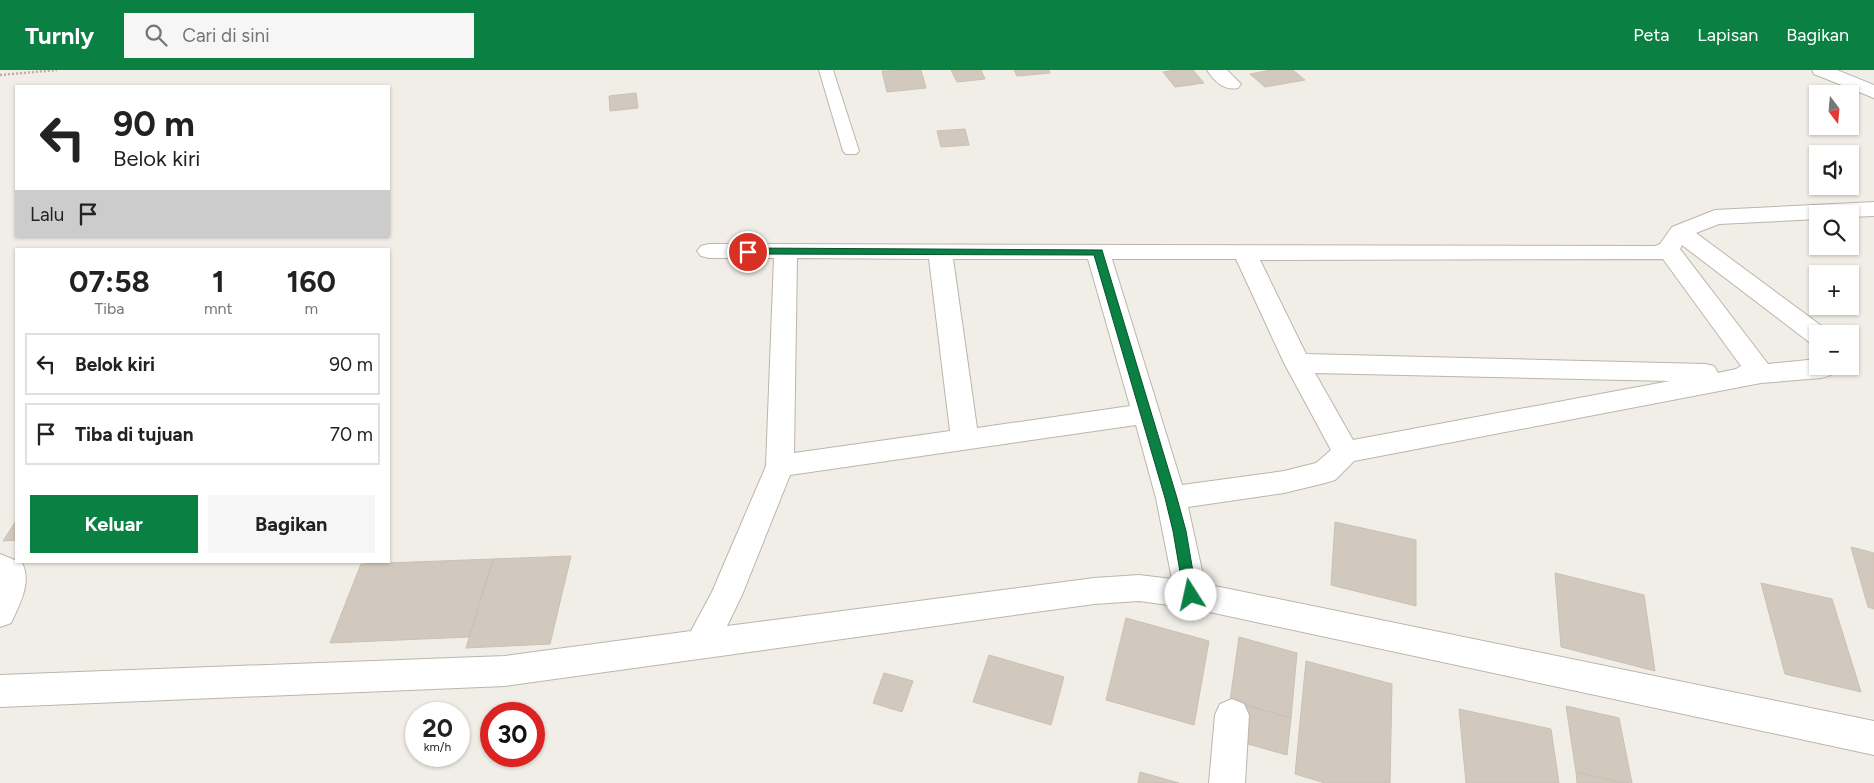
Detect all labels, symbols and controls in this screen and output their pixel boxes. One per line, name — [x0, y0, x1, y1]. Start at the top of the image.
search box — [124, 13, 474, 58]
text: Turnly — [25, 21, 94, 50]
icon: search — [142, 21, 170, 49]
text: Cari di sini — [182, 24, 270, 47]
text: Peta — [1633, 24, 1669, 46]
text: Lapisan — [1697, 24, 1758, 46]
text: Bagikan — [1786, 24, 1849, 46]
north arrow — [1809, 85, 1859, 135]
map controls — [1809, 85, 1859, 375]
text: 90 m — [113, 103, 195, 145]
icon: left — [30, 105, 95, 170]
text: Belok kiri — [113, 145, 200, 172]
button: sound — [1809, 145, 1859, 195]
icon: arrive — [74, 200, 102, 228]
text: Lalu — [30, 203, 64, 226]
button: search — [1809, 205, 1859, 255]
pin — [727, 231, 769, 273]
icon: arrive — [734, 238, 762, 266]
text: 07:58 — [69, 263, 150, 300]
text: 1 — [212, 263, 225, 300]
text: 160 — [287, 263, 336, 300]
button: + — [1809, 265, 1859, 315]
text: Tiba — [94, 299, 125, 318]
text: mnt — [204, 299, 233, 318]
text: m — [304, 299, 318, 318]
button: − — [1809, 325, 1859, 375]
icon: left — [32, 350, 60, 378]
text: Belok kiri — [75, 353, 155, 376]
text: 90 m — [329, 353, 373, 376]
icon: arrive — [32, 420, 60, 448]
text: Tiba di tujuan — [75, 423, 194, 446]
text: 70 m — [330, 423, 373, 446]
button: Keluar — [30, 495, 198, 553]
button: Bagikan — [208, 495, 375, 553]
position arrow — [1164, 568, 1216, 620]
speed limit sign: 30 — [480, 702, 545, 767]
text: 20 — [422, 713, 453, 743]
text: km/h — [424, 740, 451, 754]

